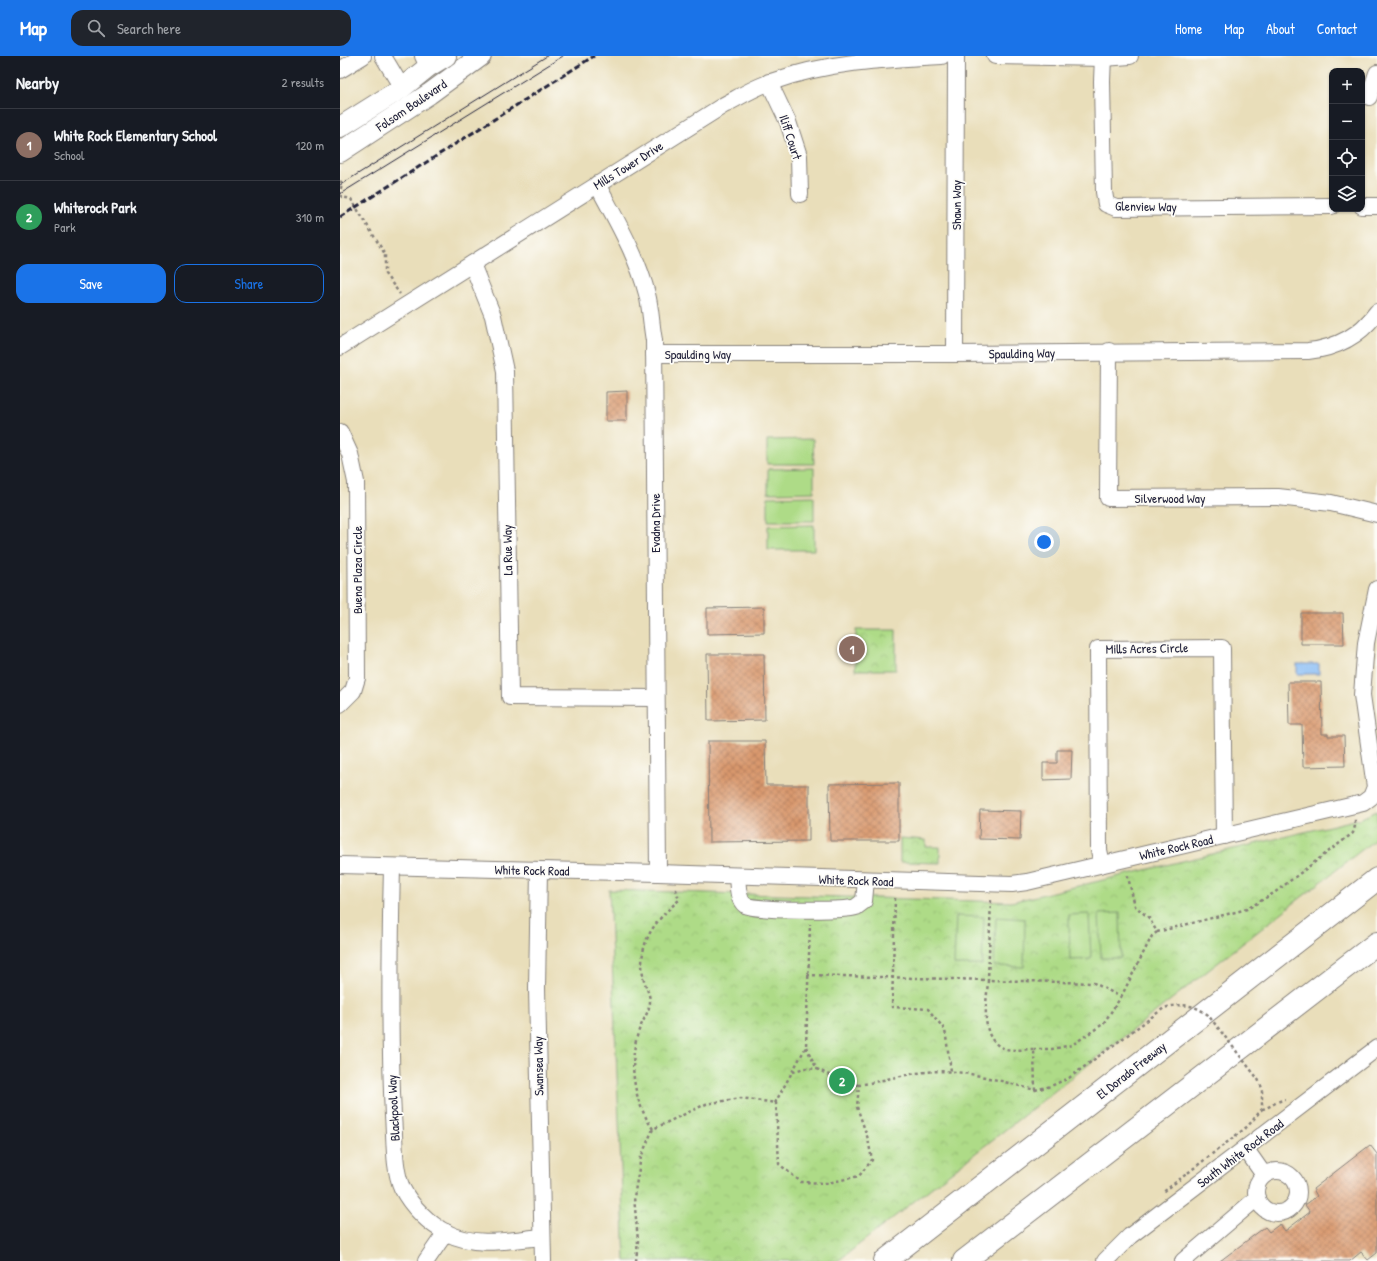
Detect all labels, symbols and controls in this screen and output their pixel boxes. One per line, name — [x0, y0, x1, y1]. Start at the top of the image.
search box — [71, 10, 351, 46]
text: Map — [20, 15, 47, 41]
icon: search — [85, 17, 107, 39]
text: Search here — [117, 18, 181, 39]
text: Home — [1175, 19, 1202, 38]
text: Map — [1224, 19, 1244, 38]
text: About — [1266, 19, 1295, 38]
text: Contact — [1317, 19, 1357, 38]
map controls — [1329, 68, 1365, 212]
button: + — [1329, 68, 1365, 104]
text: Nearby — [16, 71, 59, 94]
text: 2 results — [282, 73, 324, 91]
street label: Folsom Boulevard — [371, 75, 450, 136]
button: − — [1329, 104, 1365, 140]
street label: Iliff Court — [775, 112, 807, 162]
text: White Rock Elementary School — [54, 125, 217, 146]
text: 1 — [27, 136, 31, 154]
text: 120 m — [296, 136, 324, 154]
street label: Mills Tower Drive — [590, 136, 666, 194]
button: locate — [1329, 140, 1365, 176]
text: School — [54, 146, 84, 164]
button: layers — [1329, 176, 1365, 212]
street label: Shawn Way — [947, 179, 965, 230]
street label: Glenview Way — [1115, 196, 1177, 216]
text: Whiterock Park — [54, 197, 136, 218]
text: 2 — [26, 208, 32, 226]
text: 310 m — [296, 208, 324, 226]
text: Park — [54, 218, 76, 236]
button: Save — [16, 264, 166, 303]
button: Share — [174, 264, 324, 303]
street label: Spaulding Way — [989, 343, 1056, 363]
street label: Spaulding Way — [665, 345, 732, 363]
street label: Silverwood Way — [1135, 489, 1206, 507]
street label: Evadna Drive — [646, 493, 664, 553]
street label: La Rue Way — [498, 524, 516, 576]
street label: Buena Plaza Circle — [348, 526, 366, 614]
your location — [1034, 532, 1054, 552]
pin: 1 — [839, 634, 865, 664]
street label: Mills Acres Circle — [1106, 638, 1188, 658]
street label: White Rock Road — [1137, 830, 1215, 864]
street label: White Rock Road — [494, 860, 570, 880]
street label: White Rock Road — [818, 870, 894, 890]
street label: Swansea Way — [528, 1035, 548, 1096]
street label: El Dorado Freeway — [1092, 1037, 1170, 1103]
pin: 2 — [829, 1066, 855, 1096]
street label: Blackpool Way — [382, 1074, 404, 1142]
street label: South White Rock Road — [1193, 1114, 1287, 1192]

